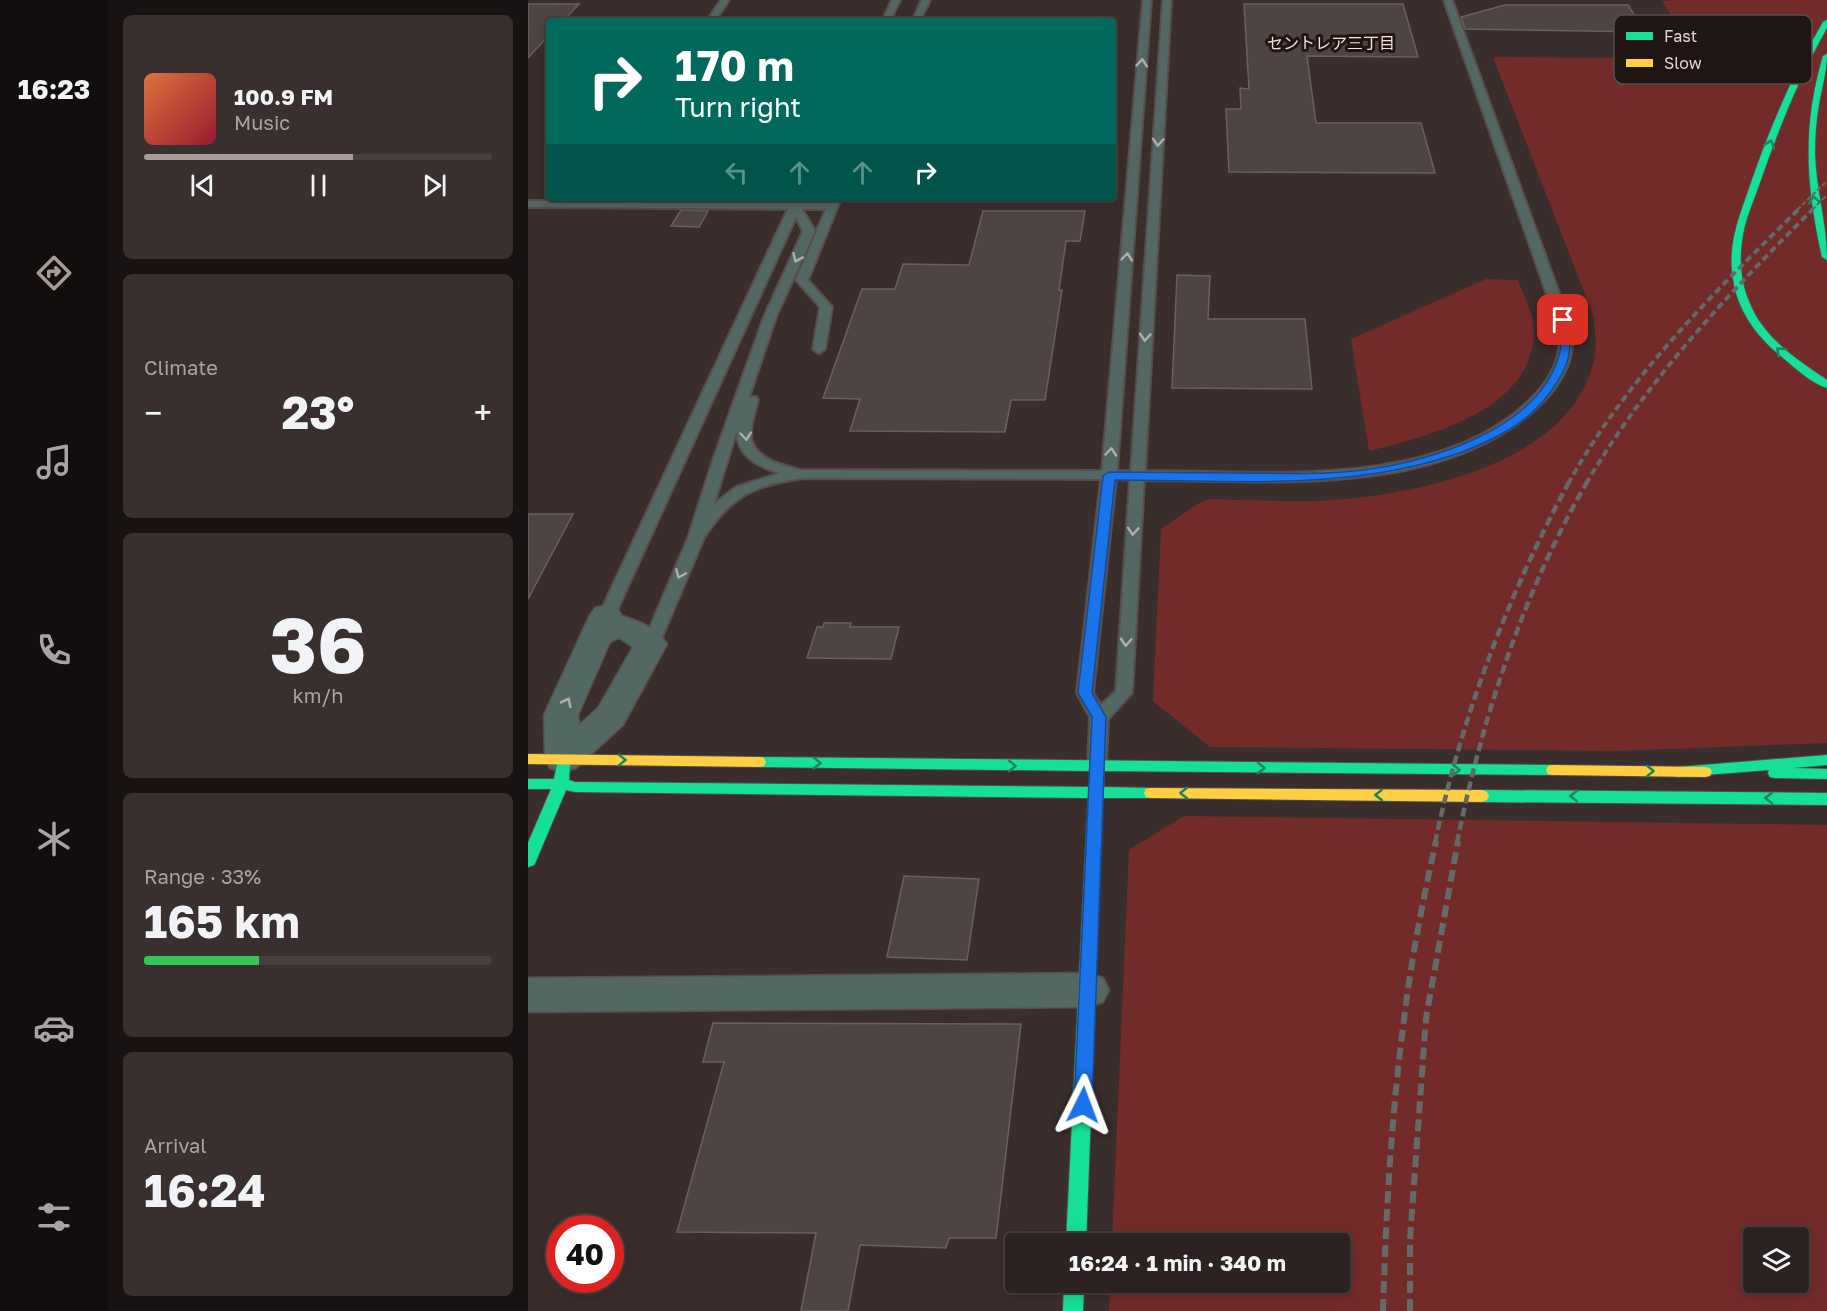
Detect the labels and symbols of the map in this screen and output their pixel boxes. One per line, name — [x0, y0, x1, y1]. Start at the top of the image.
legend — [1614, 15, 1812, 84]
text: Fast — [1664, 26, 1697, 46]
district label: セントレア三丁目 — [1267, 33, 1395, 53]
text: Slow — [1664, 53, 1702, 73]
one-way arrow — [1135, 58, 1148, 67]
one-way arrow — [1152, 138, 1165, 147]
one-way arrow — [1762, 139, 1775, 150]
one-way arrow — [1809, 195, 1821, 204]
one-way arrow — [792, 251, 804, 262]
one-way arrow — [1120, 253, 1133, 262]
pin — [1537, 294, 1588, 345]
one-way arrow — [1139, 332, 1152, 341]
one-way arrow — [1776, 347, 1787, 358]
one-way arrow — [739, 431, 752, 441]
one-way arrow — [1104, 447, 1117, 456]
one-way arrow — [1127, 527, 1140, 536]
one-way arrow — [675, 568, 687, 579]
one-way arrow — [1120, 638, 1133, 647]
one-way arrow — [559, 698, 571, 709]
one-way arrow — [617, 754, 626, 766]
one-way arrow — [812, 757, 821, 769]
one-way arrow — [1007, 760, 1016, 772]
one-way arrow — [1256, 762, 1265, 774]
one-way arrow — [1451, 764, 1460, 776]
one-way arrow — [1646, 765, 1655, 777]
one-way arrow — [1179, 787, 1188, 799]
one-way arrow — [1374, 789, 1383, 801]
one-way arrow — [1569, 790, 1578, 803]
one-way arrow — [1764, 792, 1773, 804]
position arrow — [1051, 1073, 1115, 1137]
speed limit sign: 40 — [546, 1215, 624, 1293]

